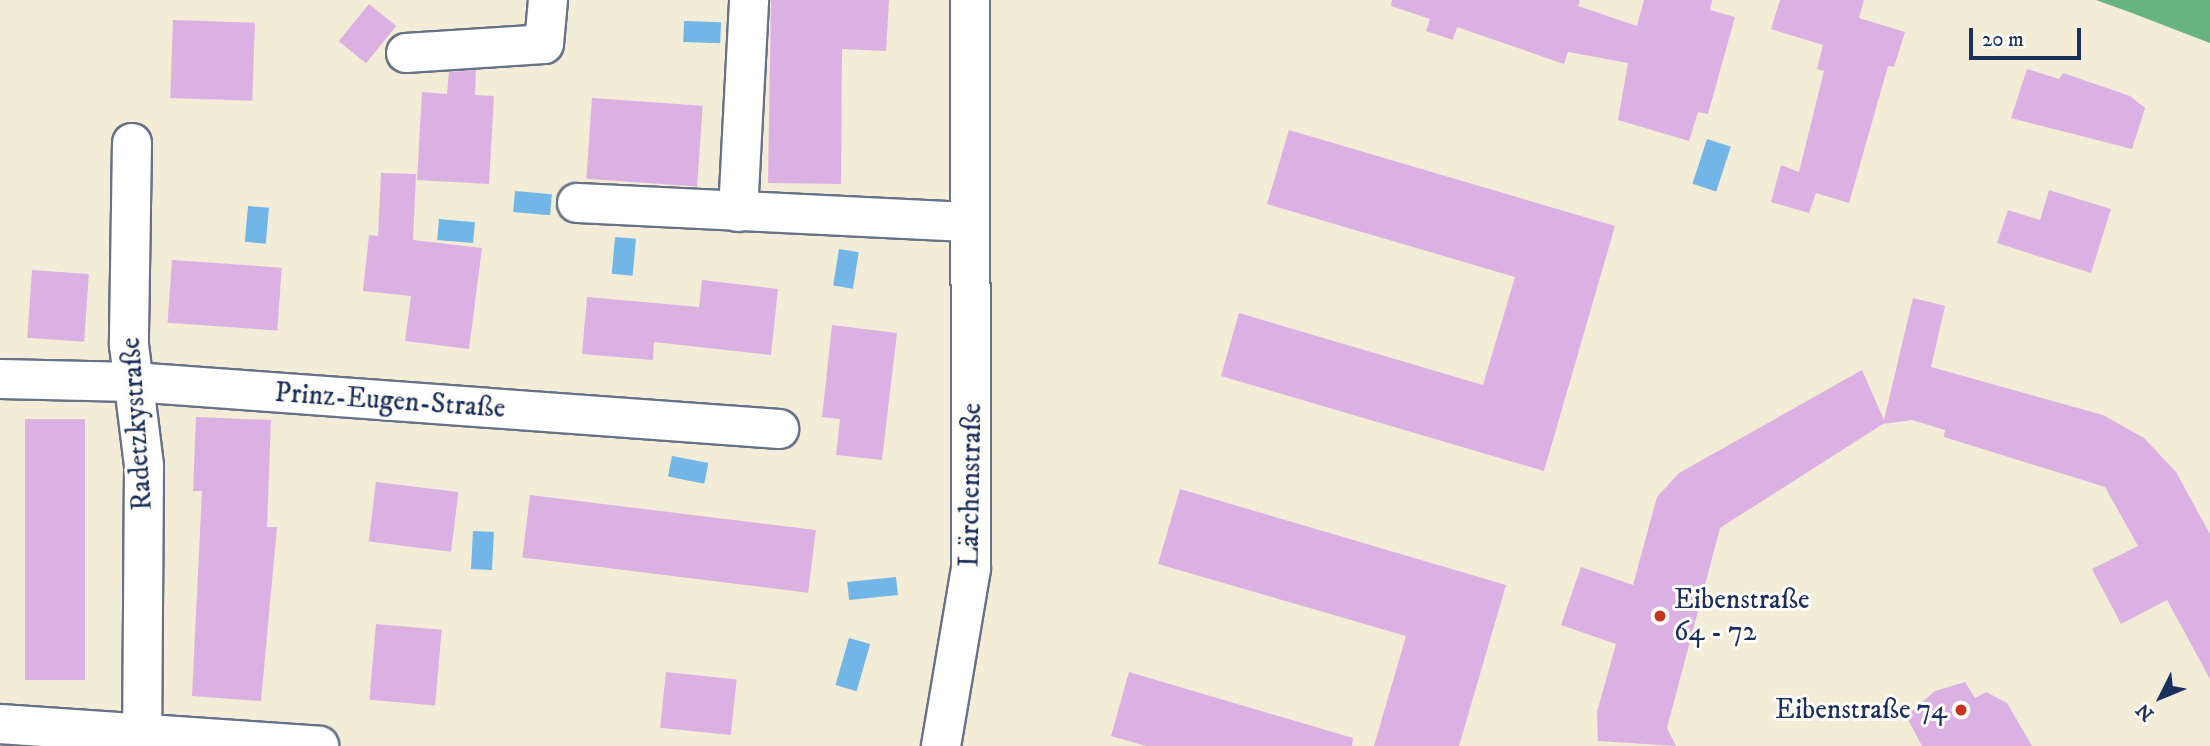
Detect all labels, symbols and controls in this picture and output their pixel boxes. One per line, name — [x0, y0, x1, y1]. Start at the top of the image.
scale bar — [1972, 14, 2084, 58]
text: 20 m — [1982, 27, 2024, 53]
street label: Radetzkystraße — [114, 336, 160, 512]
street label: Prinz-Eugen-Straße — [274, 376, 506, 426]
street label: Lärchenstraße — [953, 403, 989, 567]
place label: Eibenstraße 64 - 72 — [1674, 583, 1810, 649]
marker: Eibenstraße 64 - 72 — [1652, 608, 1668, 624]
north arrow — [2126, 662, 2196, 732]
place label: Eibenstraße 74 — [1775, 693, 1947, 727]
text: N — [2132, 698, 2159, 725]
marker: Eibenstraße 74 — [1953, 702, 1969, 718]

